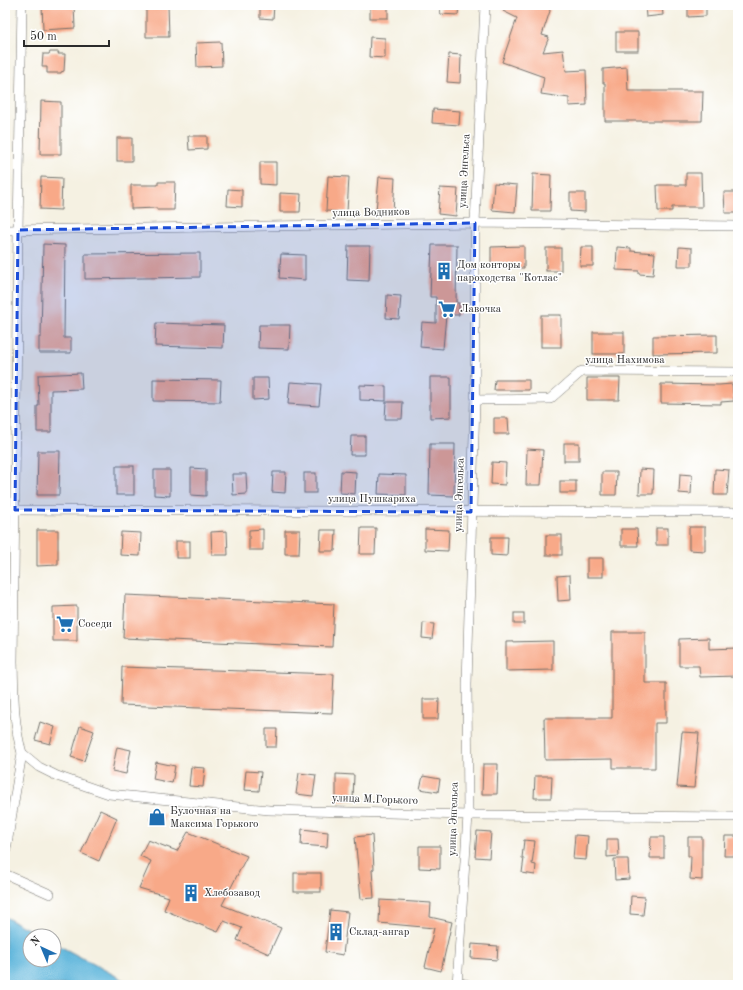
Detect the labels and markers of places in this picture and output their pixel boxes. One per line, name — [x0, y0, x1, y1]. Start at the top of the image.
place label: Дом конторы пароходства "Котлас" — [457, 260, 562, 284]
building icon: Дом конторы пароходства "Котлас" — [434, 261, 454, 281]
supermarket icon: Лавочка — [437, 299, 457, 319]
place label: Лавочка — [460, 304, 502, 315]
supermarket icon: Соседи — [55, 614, 75, 634]
place label: Соседи — [78, 619, 112, 630]
place label: Булочная на Максима Горького — [170, 806, 258, 830]
shop icon: Булочная на Максима Горького — [147, 807, 167, 827]
building icon: Хлебозавод — [181, 883, 201, 903]
place label: Хлебозавод — [204, 888, 260, 899]
building icon: Склад-ангар — [326, 922, 346, 942]
place label: Склад-ангар — [349, 927, 410, 938]

